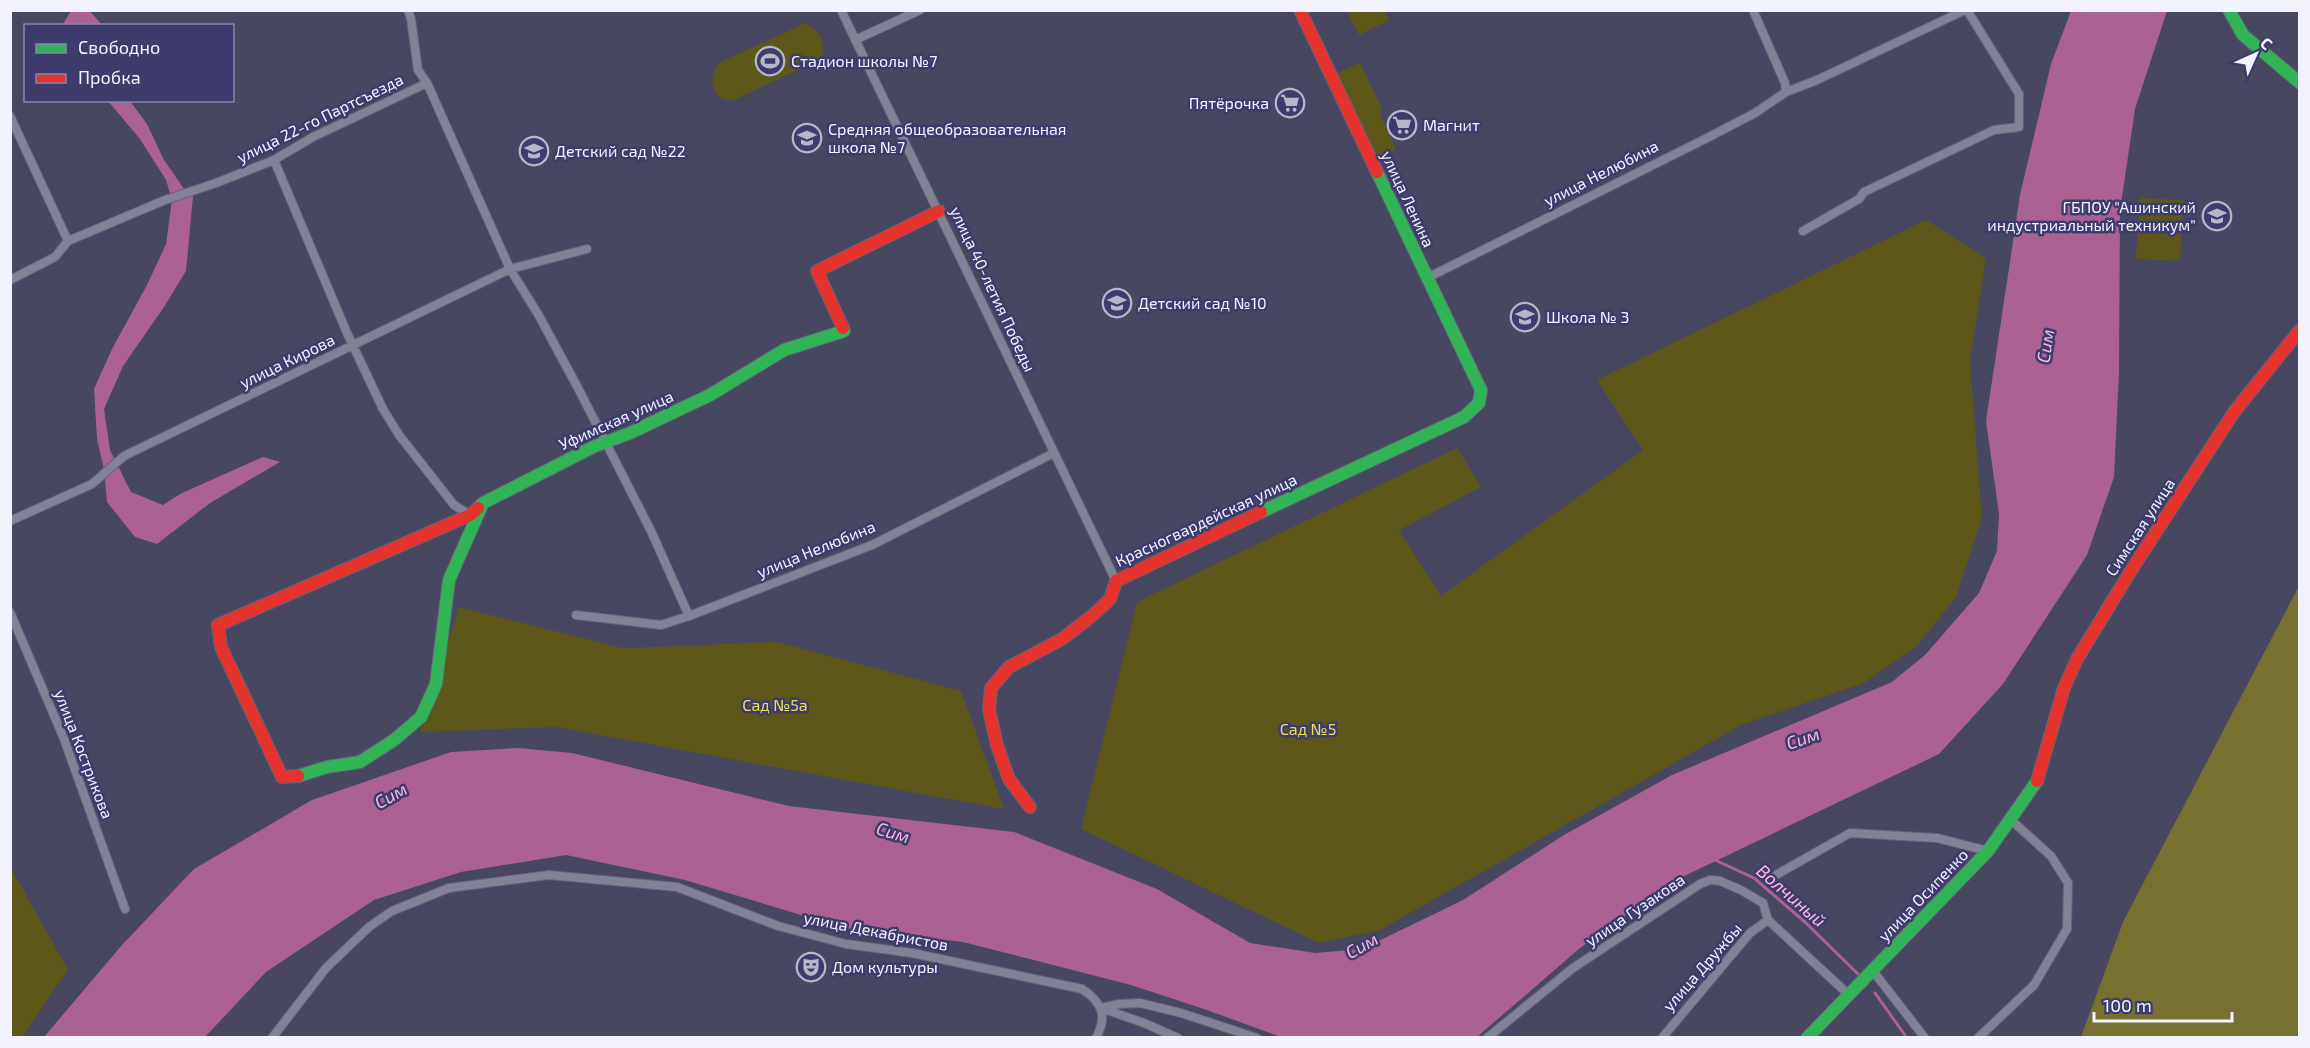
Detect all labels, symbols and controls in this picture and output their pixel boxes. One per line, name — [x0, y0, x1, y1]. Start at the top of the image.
legend — [24, 24, 234, 102]
north arrow — [2226, 24, 2286, 84]
text: С — [2257, 33, 2277, 53]
text: Свободно — [78, 36, 160, 58]
sports icon: Стадион школы №7 — [754, 45, 786, 77]
place label: Стадион школы №7 — [791, 51, 937, 70]
text: Пробка — [78, 66, 141, 88]
street label: улица 22-го Партсъезда — [234, 69, 406, 167]
supermarket icon: Пятёрочка — [1274, 87, 1306, 119]
place label: Пятёрочка — [1189, 93, 1269, 112]
supermarket icon: Магнит — [1386, 109, 1418, 141]
place label: Магнит — [1423, 115, 1480, 134]
place label: Средняя общеобразовательная школа №7 — [828, 119, 1066, 156]
school or university icon: Средняя общеобразовательная школа №7 — [791, 122, 823, 154]
school or university icon: Детский сад №22 — [518, 135, 550, 167]
street label: улица Нелюбина — [1540, 135, 1662, 211]
place label: Детский сад №22 — [555, 141, 686, 160]
street label: улица Ленина — [1377, 148, 1439, 250]
place label: ГБПОУ "Ашинский индустриальный техникум" — [1987, 197, 2196, 235]
school or university icon: ГБПОУ "Ашинский индустриальный техникум" — [2201, 200, 2233, 232]
street label: улица 40-летия Победы — [946, 203, 1040, 375]
school or university icon: Детский сад №10 — [1101, 287, 1133, 319]
place label: Детский сад №10 — [1138, 293, 1267, 312]
school or university icon: Школа № 3 — [1509, 301, 1541, 333]
place label: Школа № 3 — [1546, 307, 1629, 326]
water label: Сим — [2032, 327, 2059, 364]
street label: улица Кирова — [236, 329, 338, 393]
street label: Уфимская улица — [556, 386, 676, 454]
street label: Красногвардейская улица — [1112, 469, 1300, 571]
street label: Симская улица — [2101, 474, 2179, 580]
street label: улица Нелюбина — [754, 516, 878, 582]
street label: улица Кострикова — [50, 687, 118, 821]
park label: Сад №5а — [742, 695, 808, 714]
park label: Сад №5 — [1280, 719, 1336, 738]
water label: Сим — [1783, 722, 1822, 754]
water label: Сим — [370, 777, 411, 813]
water label: Сим — [874, 817, 913, 848]
street label: улица Осипенко — [1874, 845, 1972, 945]
water label: Волчиный — [1752, 859, 1831, 931]
street label: улица Гузакова — [1581, 869, 1689, 951]
street label: улица Декабристов — [802, 907, 950, 955]
street label: улица Дружбы — [1658, 919, 1746, 1015]
water label: Сим — [1341, 927, 1382, 963]
theatre icon: Дом культуры — [795, 951, 827, 983]
place label: Дом культуры — [832, 957, 938, 977]
scale bar — [2094, 985, 2232, 1023]
text: 100 m — [2103, 994, 2152, 1016]

